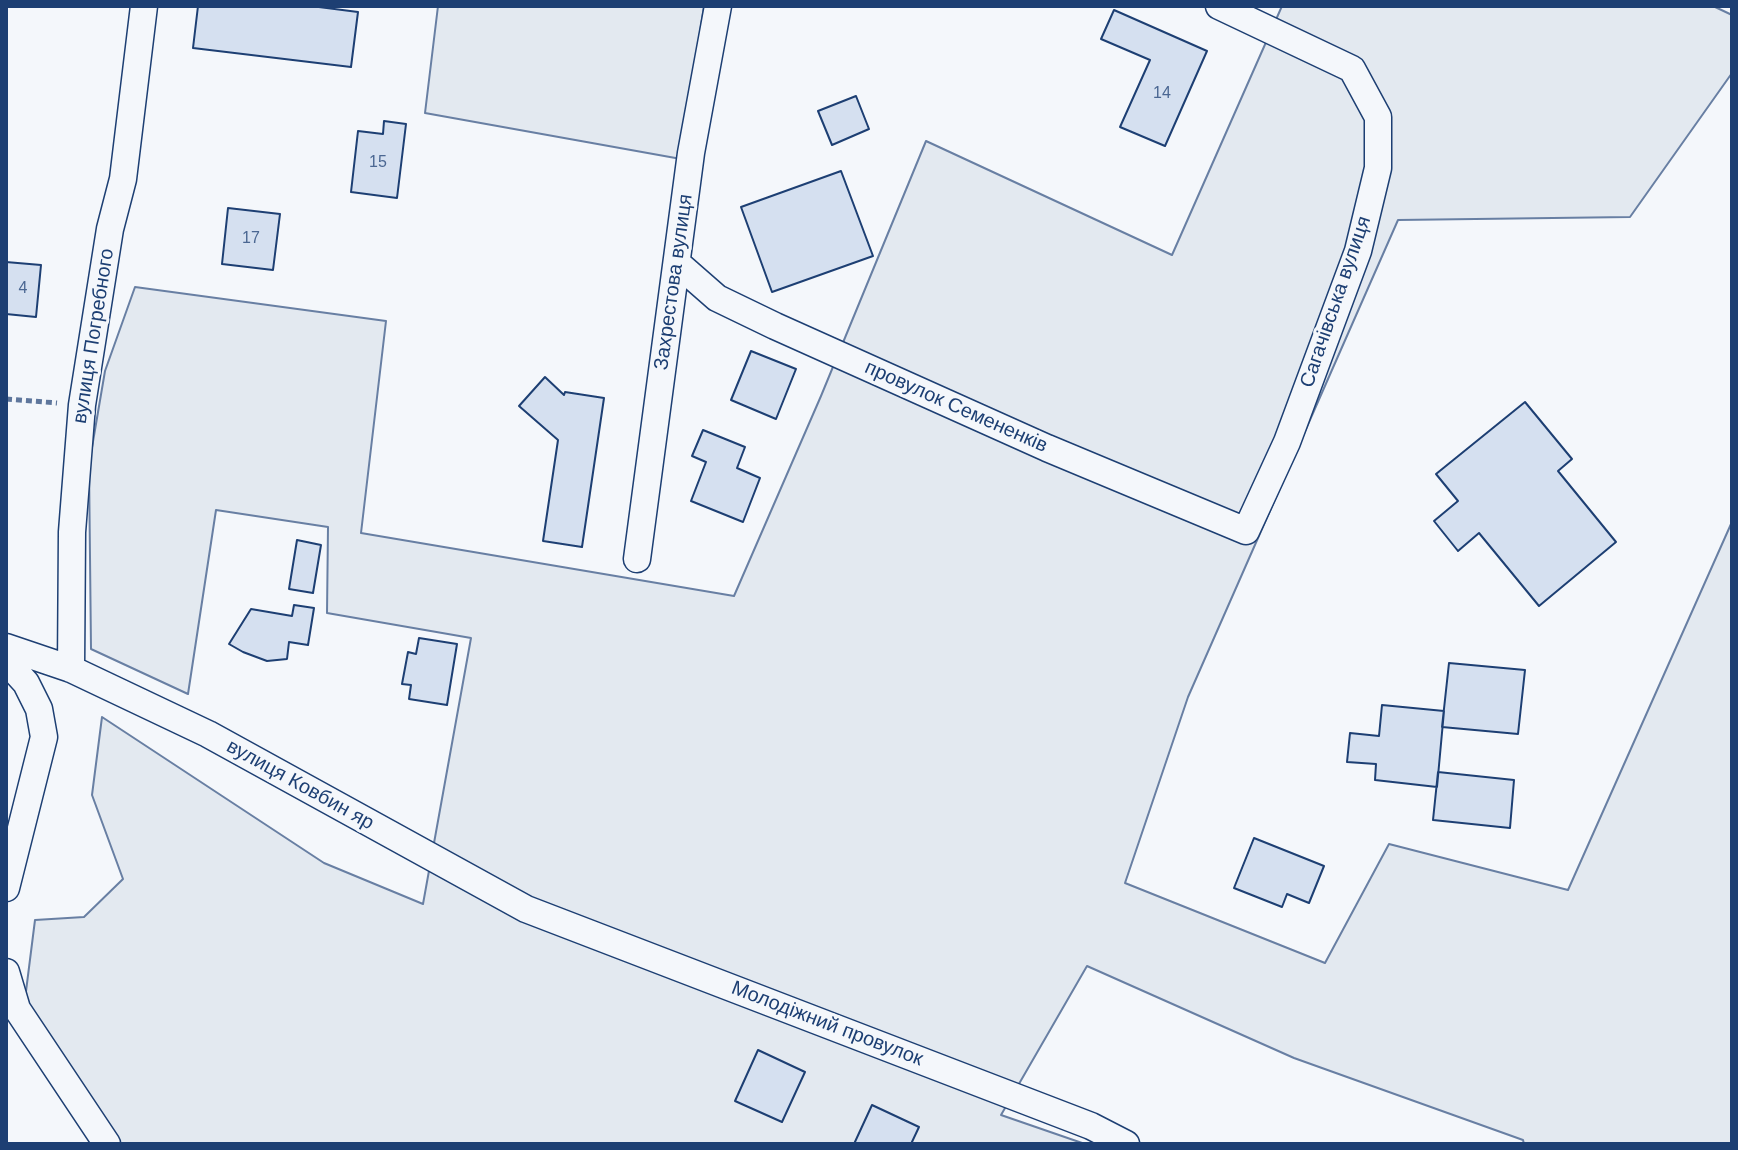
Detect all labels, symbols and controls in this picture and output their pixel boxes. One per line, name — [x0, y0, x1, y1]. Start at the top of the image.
house number: 14 — [1153, 84, 1171, 104]
house number: 15 — [369, 153, 387, 173]
street label: Захрестова вулиця — [650, 192, 698, 372]
street label: Сагачівська вулиця — [1295, 213, 1377, 391]
house number: 17 — [242, 229, 260, 249]
street label: вулиця Погребного — [68, 247, 120, 425]
house number: 4 — [19, 279, 27, 299]
street label: провулок Семененків — [861, 356, 1051, 458]
street label: вулиця Ковбин яр — [222, 735, 378, 835]
street label: Молодіжний провулок — [728, 976, 926, 1072]

